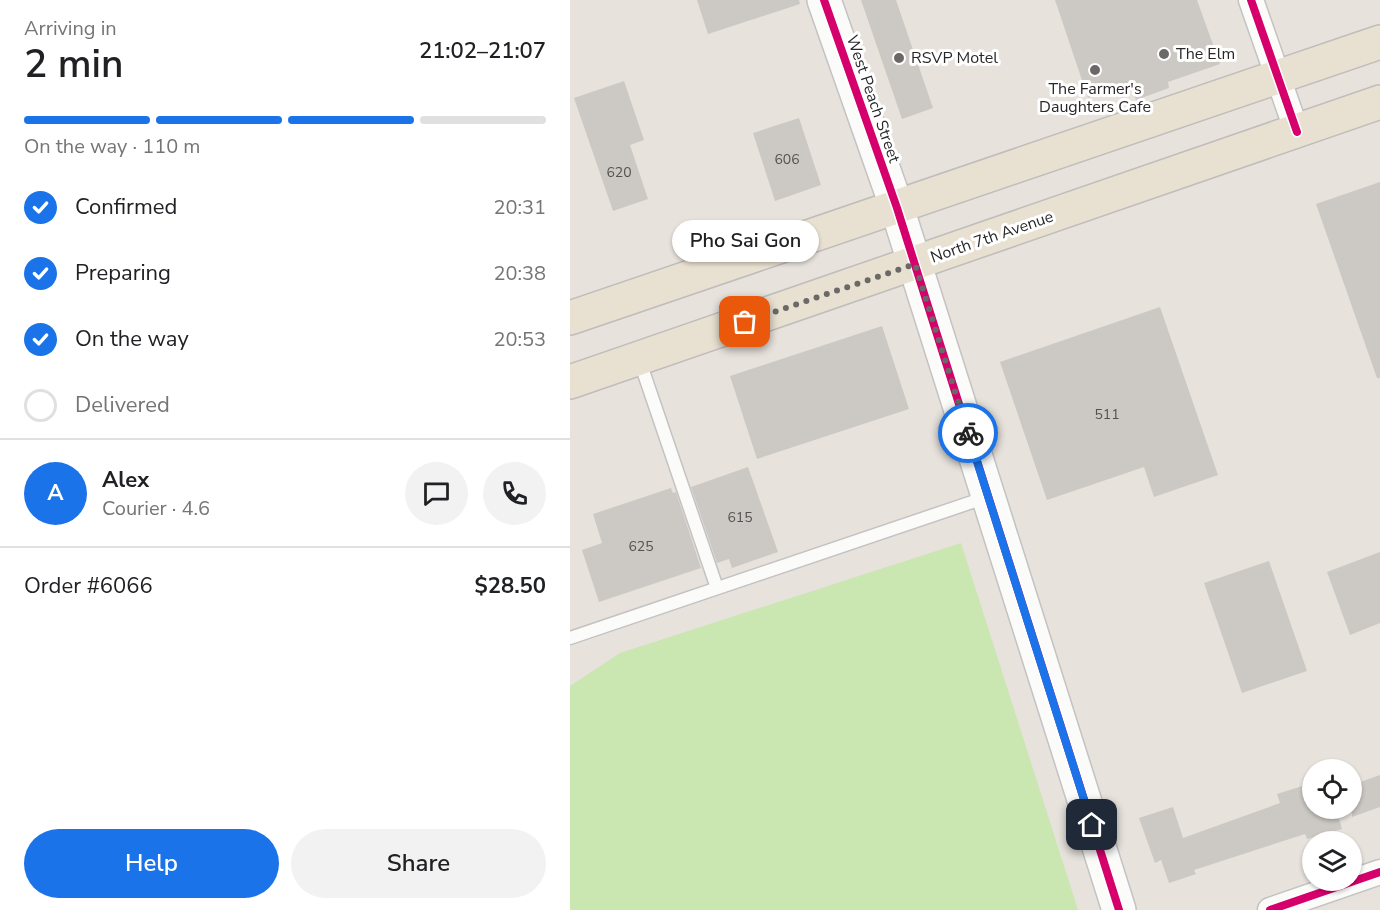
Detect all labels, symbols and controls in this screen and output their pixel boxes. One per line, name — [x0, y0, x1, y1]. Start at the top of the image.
text: Arriving in — [24, 15, 117, 42]
street label: West Peach Street — [841, 32, 905, 166]
text: 21:02–21:07 — [419, 36, 546, 66]
text: 2 min — [24, 38, 123, 91]
place label: The Elm — [1176, 43, 1235, 65]
place label: RSVP Motel — [911, 47, 998, 69]
marker: The Elm — [1157, 47, 1171, 61]
marker: RSVP Motel — [892, 51, 906, 65]
marker: The Farmer's Daughters Cafe — [1088, 63, 1102, 77]
place label: The Farmer's Daughters Cafe — [1039, 78, 1151, 118]
text: On the way · 110 m — [24, 133, 200, 160]
house number: 606 — [774, 150, 800, 169]
house number: 620 — [606, 163, 632, 182]
icon: check — [24, 191, 57, 224]
text: Confirmed — [75, 192, 177, 222]
text: 20:31 — [493, 194, 546, 221]
street label: North 7th Avenue — [928, 206, 1056, 268]
callout: Pho Sai Gon — [672, 220, 819, 262]
text: Pho Sai Gon — [690, 227, 801, 254]
icon: check — [24, 257, 57, 290]
text: Preparing — [75, 258, 171, 288]
text: 20:38 — [493, 260, 546, 287]
pin — [719, 296, 770, 347]
icon: bag — [728, 305, 761, 338]
icon: check — [24, 323, 57, 356]
text: On the way — [75, 324, 189, 354]
text: 20:53 — [493, 326, 546, 353]
text: Delivered — [75, 390, 170, 420]
courier — [938, 403, 998, 463]
house number: 511 — [1094, 405, 1120, 424]
icon: bike — [952, 417, 985, 450]
button: chat — [405, 462, 468, 525]
button: phone — [483, 462, 546, 525]
text: Alex — [102, 465, 149, 495]
text: A — [47, 478, 64, 508]
text: Courier · 4.6 — [102, 495, 210, 522]
house number: 615 — [727, 508, 753, 527]
house number: 625 — [628, 537, 654, 556]
text: Order #6066 — [24, 571, 153, 601]
text: $28.50 — [475, 571, 546, 601]
map controls — [1302, 759, 1362, 891]
button: locate — [1302, 759, 1362, 819]
pin — [1066, 799, 1117, 850]
icon: home — [1075, 808, 1108, 841]
button: Help — [24, 829, 279, 898]
button: Share — [291, 829, 546, 898]
button: layers — [1302, 831, 1362, 891]

